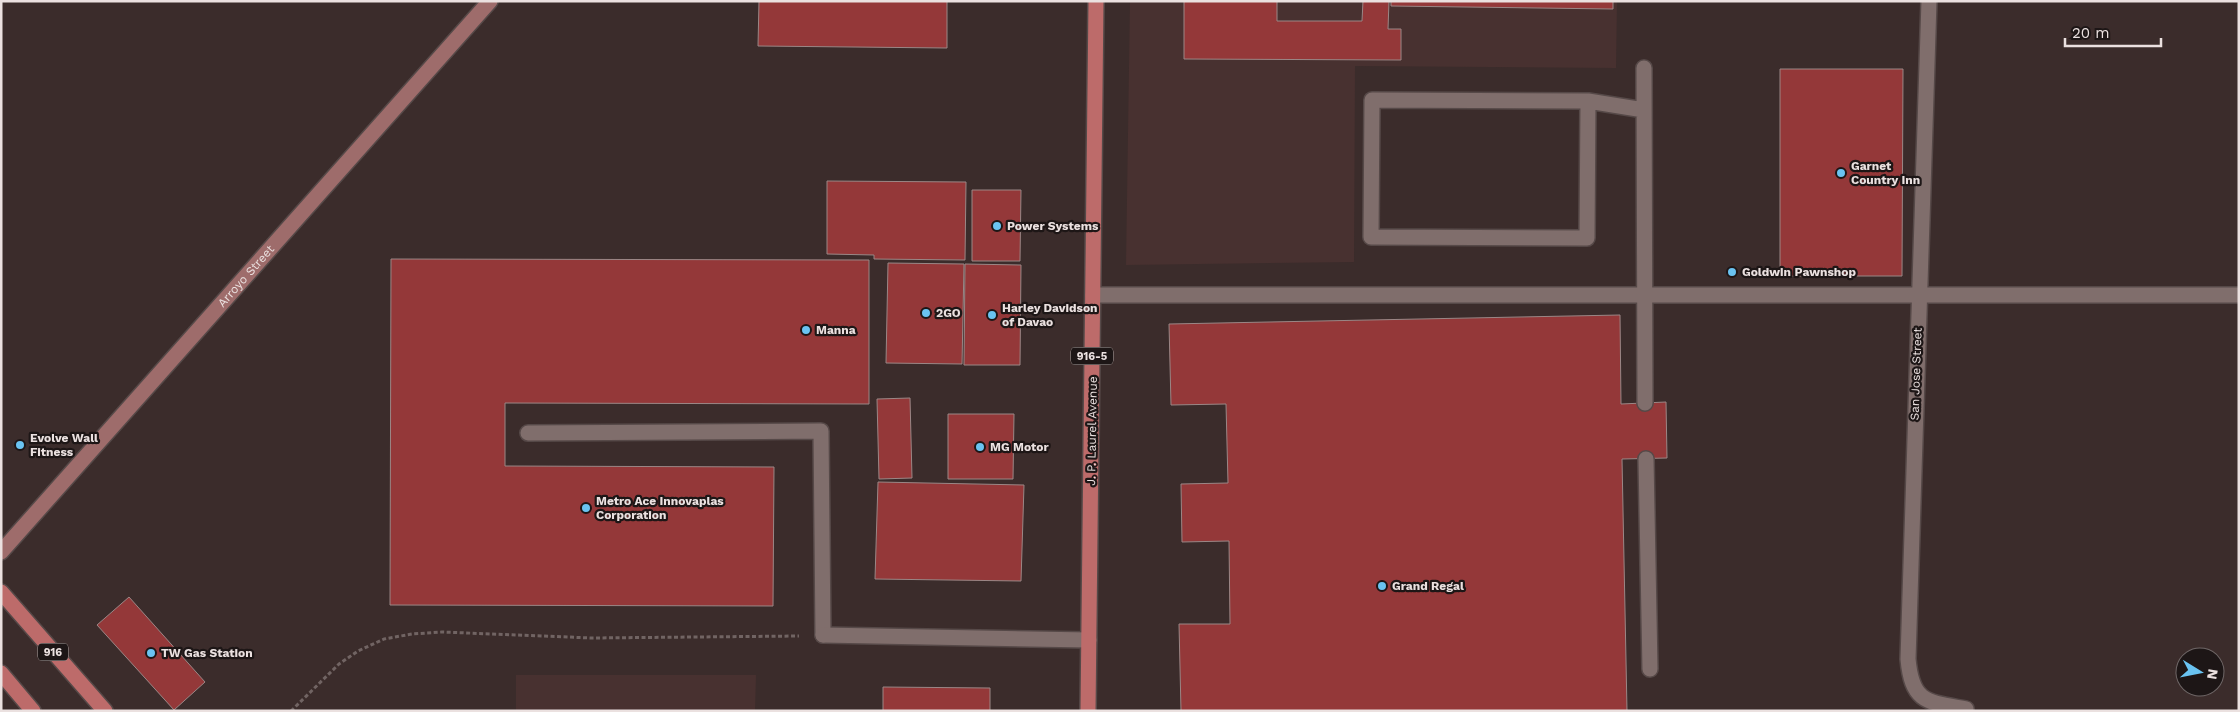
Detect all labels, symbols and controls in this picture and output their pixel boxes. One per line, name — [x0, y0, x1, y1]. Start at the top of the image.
scale bar — [2065, 15, 2161, 47]
text: 20 m — [2072, 24, 2110, 42]
place label: Garnet Country Inn — [1851, 159, 1920, 187]
marker: Garnet Country Inn — [1835, 167, 1847, 179]
place label: Power Systems — [1007, 219, 1099, 233]
marker: Power Systems — [991, 220, 1003, 232]
street label: Arroyo Street — [215, 242, 277, 310]
place label: Goldwin Pawnshop — [1742, 265, 1856, 279]
marker: Goldwin Pawnshop — [1726, 266, 1738, 278]
place label: Harley Davidson of Davao — [1002, 301, 1098, 329]
place label: 2GO — [936, 306, 961, 320]
marker: 2GO — [920, 307, 932, 319]
marker: Harley Davidson of Davao — [986, 309, 998, 321]
place label: Manna — [816, 323, 856, 337]
marker: Manna — [800, 324, 812, 336]
street label: San Jose Street — [1907, 327, 1925, 421]
road number: 916-5 — [1071, 348, 1113, 364]
street label: J. P. Laurel Avenue — [1084, 376, 1100, 486]
place label: Evolve Wall Fitness — [30, 431, 98, 459]
marker: Evolve Wall Fitness — [14, 439, 26, 451]
place label: MG Motor — [990, 440, 1049, 454]
marker: MG Motor — [974, 441, 986, 453]
place label: Metro Ace Innovaplas Corporation — [596, 494, 724, 522]
marker: Metro Ace Innovaplas Corporation — [580, 502, 592, 514]
place label: Grand Regal — [1392, 579, 1464, 593]
marker: Grand Regal — [1376, 580, 1388, 592]
road number: 916 — [38, 644, 68, 660]
place label: TW Gas Station — [161, 646, 253, 660]
marker: TW Gas Station — [145, 647, 157, 659]
north arrow — [2175, 647, 2225, 697]
text: N — [2204, 668, 2222, 681]

